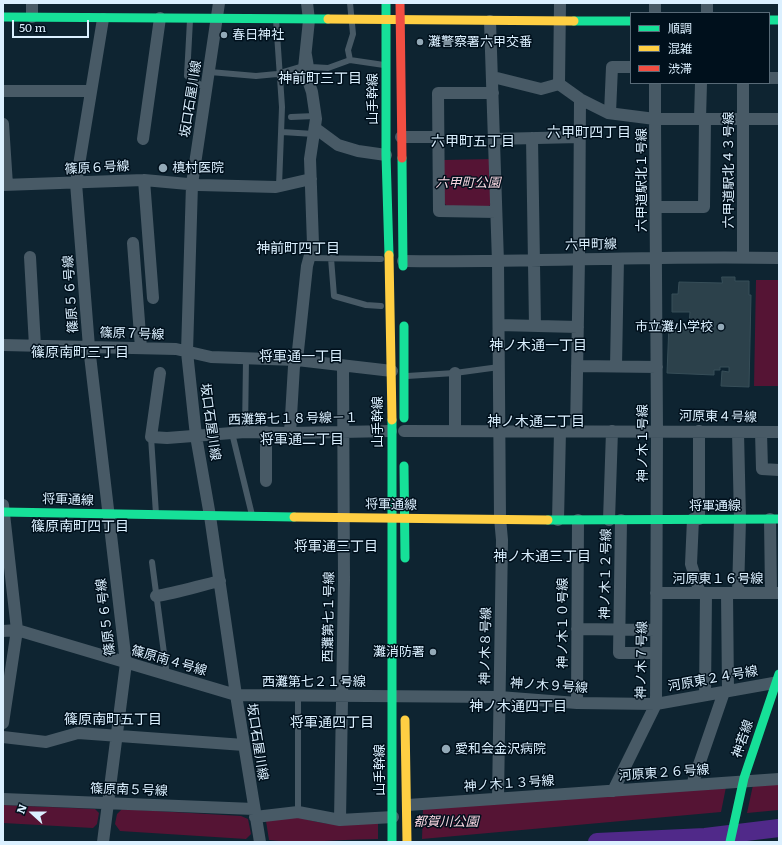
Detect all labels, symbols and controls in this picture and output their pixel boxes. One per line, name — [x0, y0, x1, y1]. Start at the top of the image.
scale bar — [14, 12, 91, 38]
legend — [630, 12, 770, 84]
text: 50 m — [19, 18, 46, 36]
text: 順調 — [668, 19, 692, 37]
place label: 春日神社 — [232, 27, 284, 43]
marker: 春日神社 — [219, 30, 229, 40]
place label: 灘警察署六甲交番 — [428, 34, 532, 50]
marker: 灘警察署六甲交番 — [415, 37, 425, 47]
text: 混雑 — [668, 39, 692, 57]
street label: 坂口石屋川線 — [177, 59, 205, 139]
text: 渋滞 — [668, 59, 692, 77]
district label: 神前町三丁目 — [278, 71, 362, 87]
street label: 山手幹線 — [365, 73, 381, 125]
street label: 六甲道駅北４３号線 — [721, 112, 737, 228]
district label: 六甲町四丁目 — [547, 125, 631, 141]
street label: 六甲道駅北１号線 — [634, 128, 650, 232]
district label: 六甲町五丁目 — [431, 134, 515, 150]
street label: 篠原６号線 — [64, 159, 130, 177]
place label: 槙村医院 — [172, 160, 224, 176]
marker: 槙村医院 — [157, 162, 169, 174]
park label: 六甲町公園 — [436, 175, 500, 191]
street label: 六甲町線 — [565, 237, 617, 253]
district label: 神前町四丁目 — [256, 241, 340, 257]
street label: 篠原５６号線 — [60, 255, 82, 333]
place label: 市立灘小学校 — [635, 319, 713, 335]
marker: 市立灘小学校 — [716, 322, 726, 332]
street label: 篠原７号線 — [99, 325, 165, 343]
district label: 神ノ木通一丁目 — [489, 338, 587, 354]
district label: 篠原南町三丁目 — [31, 345, 129, 361]
district label: 将軍通一丁目 — [259, 349, 343, 365]
street label: 坂口石屋川線 — [197, 382, 223, 462]
street label: 山手幹線 — [370, 396, 386, 448]
street label: 神ノ木１号線 — [635, 404, 651, 482]
street label: 河原東４号線 — [679, 409, 757, 425]
street label: 西灘第七１８号線－１ — [228, 410, 358, 428]
district label: 神ノ木通二丁目 — [487, 414, 585, 430]
district label: 将軍通二丁目 — [260, 432, 344, 448]
street label: 将軍通線 — [42, 491, 94, 509]
street label: 将軍通線 — [365, 497, 417, 513]
street label: 将軍通線 — [689, 498, 741, 514]
district label: 篠原南町四丁目 — [31, 519, 129, 535]
street label: 神ノ木１２号線 — [597, 528, 615, 620]
district label: 将軍通三丁目 — [294, 539, 378, 555]
district label: 神ノ木通三丁目 — [493, 549, 591, 565]
street label: 西灘第七１号線 — [320, 571, 338, 663]
street label: 河原東１６号線 — [673, 571, 763, 587]
street label: 篠原５６号線 — [94, 577, 118, 657]
street label: 神ノ木１０号線 — [555, 578, 571, 668]
street label: 神ノ木８号線 — [478, 607, 494, 685]
street label: 神ノ木７号線 — [634, 621, 650, 699]
street label: 篠原南４号線 — [129, 643, 209, 679]
place label: 灘消防署 — [373, 644, 425, 660]
marker: 灘消防署 — [428, 647, 438, 657]
street label: 河原東２４号線 — [667, 663, 759, 695]
street label: 西灘第七２１号線 — [262, 674, 366, 690]
street label: 神ノ木９号線 — [510, 675, 588, 697]
district label: 神ノ木通四丁目 — [469, 699, 567, 715]
street label: 坂口石屋川線 — [243, 702, 271, 782]
district label: 篠原南町五丁目 — [64, 712, 162, 728]
district label: 将軍通四丁目 — [290, 715, 374, 731]
street label: 神若線 — [729, 718, 757, 760]
place label: 愛和会金沢病院 — [455, 741, 546, 757]
marker: 愛和会金沢病院 — [440, 743, 452, 755]
street label: 山手幹線 — [372, 744, 388, 796]
street label: 河原東２６号線 — [618, 762, 710, 784]
street label: 神ノ木１３号線 — [463, 773, 555, 795]
street label: 篠原南５号線 — [90, 781, 168, 799]
north arrow — [12, 793, 52, 833]
text: N — [12, 802, 30, 816]
park label: 都賀川公園 — [414, 814, 478, 830]

